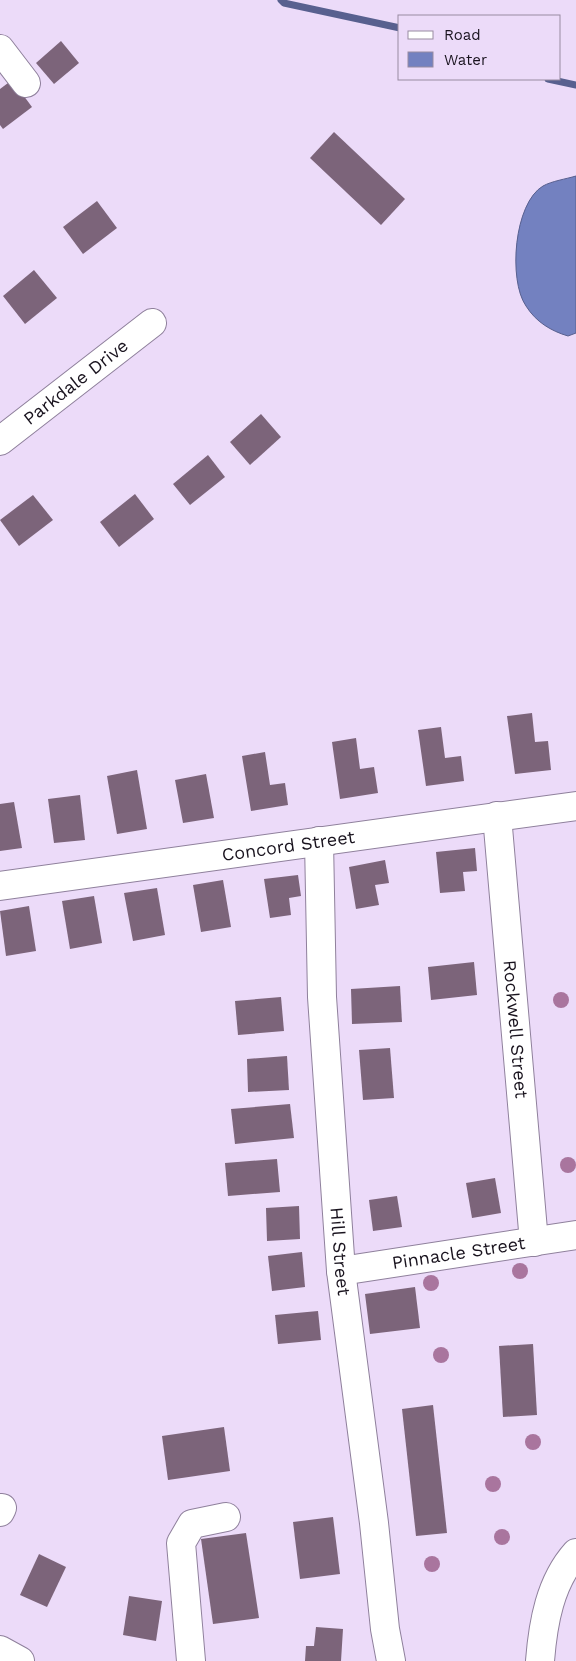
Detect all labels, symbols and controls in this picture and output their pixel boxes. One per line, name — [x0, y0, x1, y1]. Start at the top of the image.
legend — [398, 15, 561, 80]
text: Road — [444, 26, 481, 44]
text: Water — [444, 51, 487, 69]
street label: Parkdale Drive — [19, 335, 132, 429]
street label: Concord Street — [220, 826, 356, 865]
street label: Rockwell Street — [500, 959, 533, 1100]
street label: Hill Street — [327, 1206, 355, 1297]
street label: Pinnacle Street — [390, 1232, 527, 1273]

